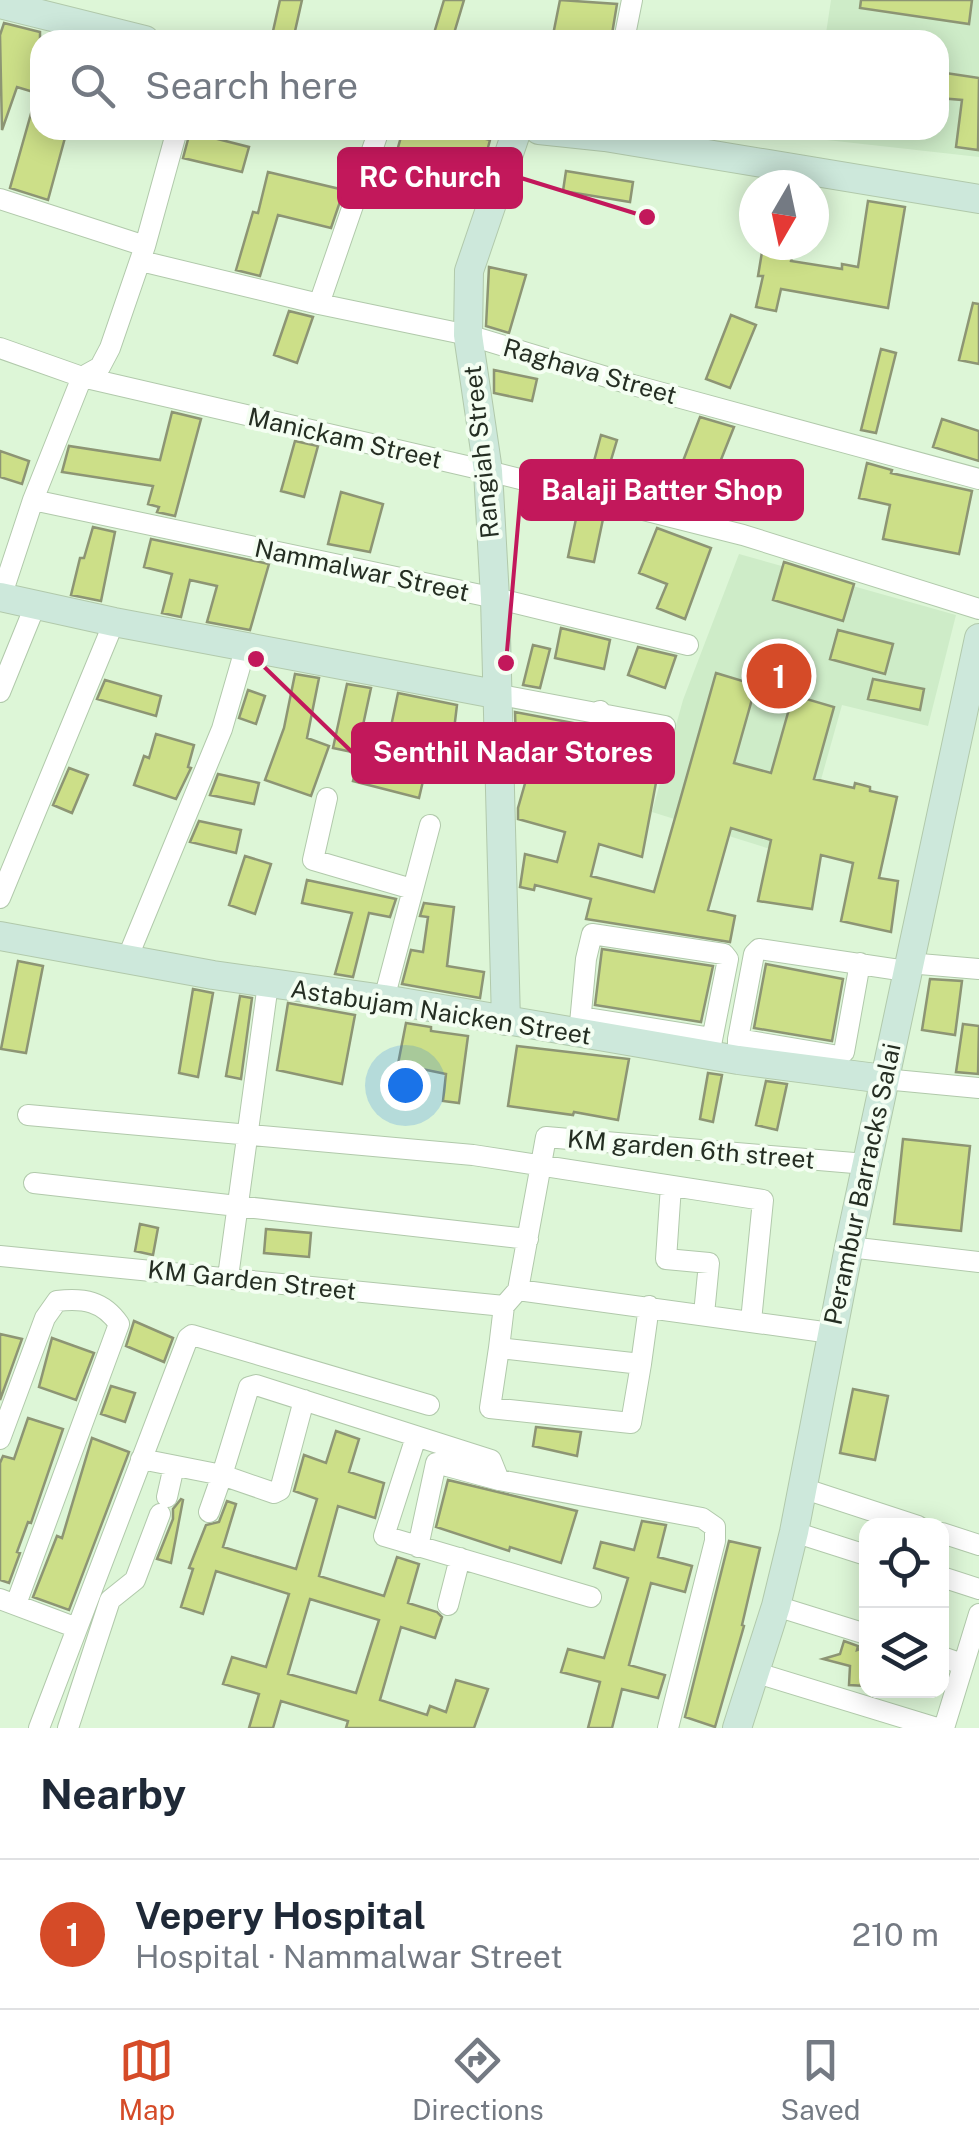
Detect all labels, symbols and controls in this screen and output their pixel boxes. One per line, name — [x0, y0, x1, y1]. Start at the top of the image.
search box — [30, 30, 949, 140]
icon: search — [65, 58, 120, 113]
text: Search here — [145, 63, 358, 108]
callout: RC Church — [339, 149, 521, 207]
text: RC Church — [359, 160, 501, 193]
north arrow — [739, 170, 829, 260]
street label: Raghava Street — [500, 332, 680, 410]
street label: Rangiah Street — [457, 364, 505, 540]
street label: Manickam Street — [245, 401, 445, 475]
callout: Balaji Batter Shop — [521, 461, 802, 519]
text: Balaji Batter Shop — [541, 473, 783, 506]
street label: Nammalwar Street — [252, 533, 472, 607]
pin: 1 — [746, 638, 812, 714]
callout: Senthil Nadar Stores — [353, 724, 673, 782]
text: Senthil Nadar Stores — [373, 735, 653, 768]
street label: Astabujam Naicken Street — [289, 973, 593, 1051]
street label: Perambur Barracks Salai — [817, 1040, 907, 1328]
your location — [380, 1060, 431, 1111]
street label: KM garden 6th street — [566, 1123, 816, 1175]
street label: KM Garden Street — [146, 1254, 358, 1306]
map controls — [859, 1518, 949, 1698]
button: locate — [859, 1518, 949, 1608]
button: layers — [859, 1608, 949, 1698]
text: Nearby — [40, 1769, 186, 1818]
text: Vepery Hospital — [135, 1893, 426, 1938]
text: 1 — [66, 1916, 79, 1953]
text: 210 m — [852, 1916, 939, 1953]
text: Hospital · Nammalwar Street — [135, 1938, 563, 1975]
tab: Map — [118, 2033, 175, 2126]
tab: Directions — [412, 2033, 544, 2126]
tab: Saved — [780, 2033, 861, 2126]

